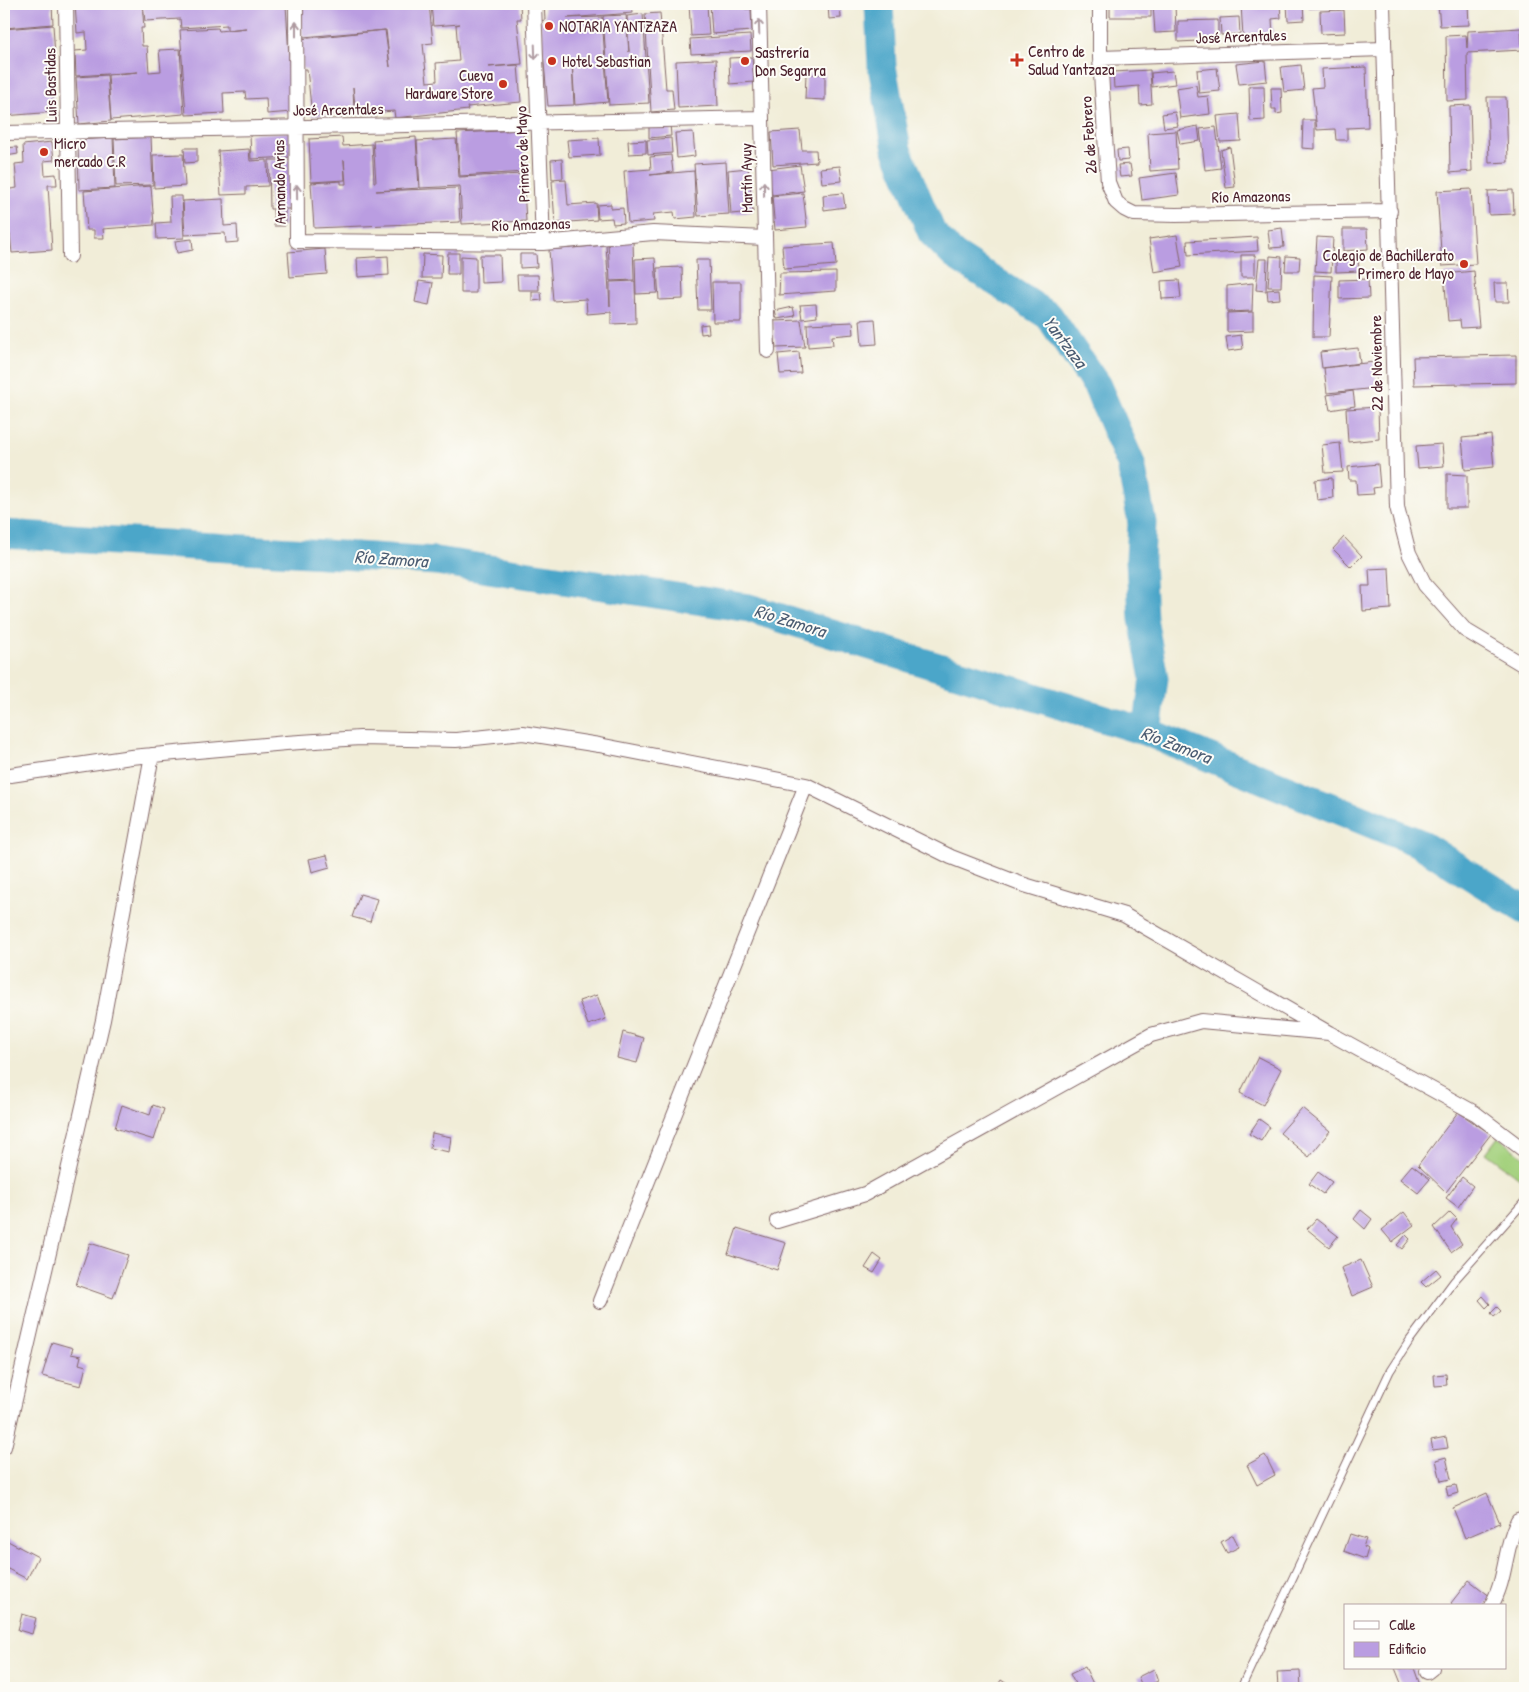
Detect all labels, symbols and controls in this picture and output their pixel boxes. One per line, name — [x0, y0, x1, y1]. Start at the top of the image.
place label: NOTARIA YANTZAZA — [559, 15, 677, 37]
one-way arrow — [755, 19, 764, 35]
marker: NOTARIA YANTZAZA — [543, 20, 555, 32]
one-way arrow — [291, 22, 301, 38]
street label: José Arcentales — [1195, 23, 1287, 49]
place label: Centro de Salud Yantzaza — [1028, 40, 1115, 80]
place label: Sastrería Don Segarra — [755, 41, 826, 81]
one-way arrow — [531, 44, 540, 60]
street label: Luis Bastidas — [38, 48, 62, 122]
place label: Hotel Sebastian — [562, 50, 651, 72]
marker: Centro de Salud Yantzaza — [1010, 53, 1024, 67]
marker: Hotel Sebastian — [546, 55, 558, 67]
marker: Sastrería Don Segarra — [739, 55, 751, 67]
place label: Cueva Hardware Store — [405, 64, 494, 104]
marker: Cueva Hardware Store — [497, 78, 509, 90]
street label: 26 de Febrero — [1074, 95, 1102, 175]
street label: José Arcentales — [292, 97, 384, 121]
street label: Primero de Mayo — [509, 105, 535, 202]
place label: Micro mercado C.R — [54, 132, 126, 172]
street label: Armando Arias — [267, 139, 291, 225]
street label: Martín Ayuy — [734, 143, 758, 213]
marker: Micro mercado C.R — [38, 146, 50, 158]
one-way arrow — [759, 181, 769, 198]
one-way arrow — [292, 184, 302, 200]
street label: Río Amazonas — [1211, 184, 1291, 208]
street label: Río Amazonas — [491, 212, 571, 236]
place label: Colegio de Bachillerato Primero de Mayo — [1322, 244, 1455, 284]
marker: Colegio de Bachillerato Primero de Mayo — [1458, 258, 1470, 270]
water label: Yantzaza — [1038, 311, 1094, 374]
street label: 22 de Noviembre — [1364, 314, 1388, 411]
water label: Río Zamora — [354, 543, 430, 574]
water label: Río Zamora — [751, 598, 831, 644]
water label: Río Zamora — [1137, 720, 1217, 770]
legend — [1344, 1604, 1506, 1670]
text: Calle — [1389, 1614, 1416, 1635]
text: Edificio — [1389, 1638, 1426, 1659]

